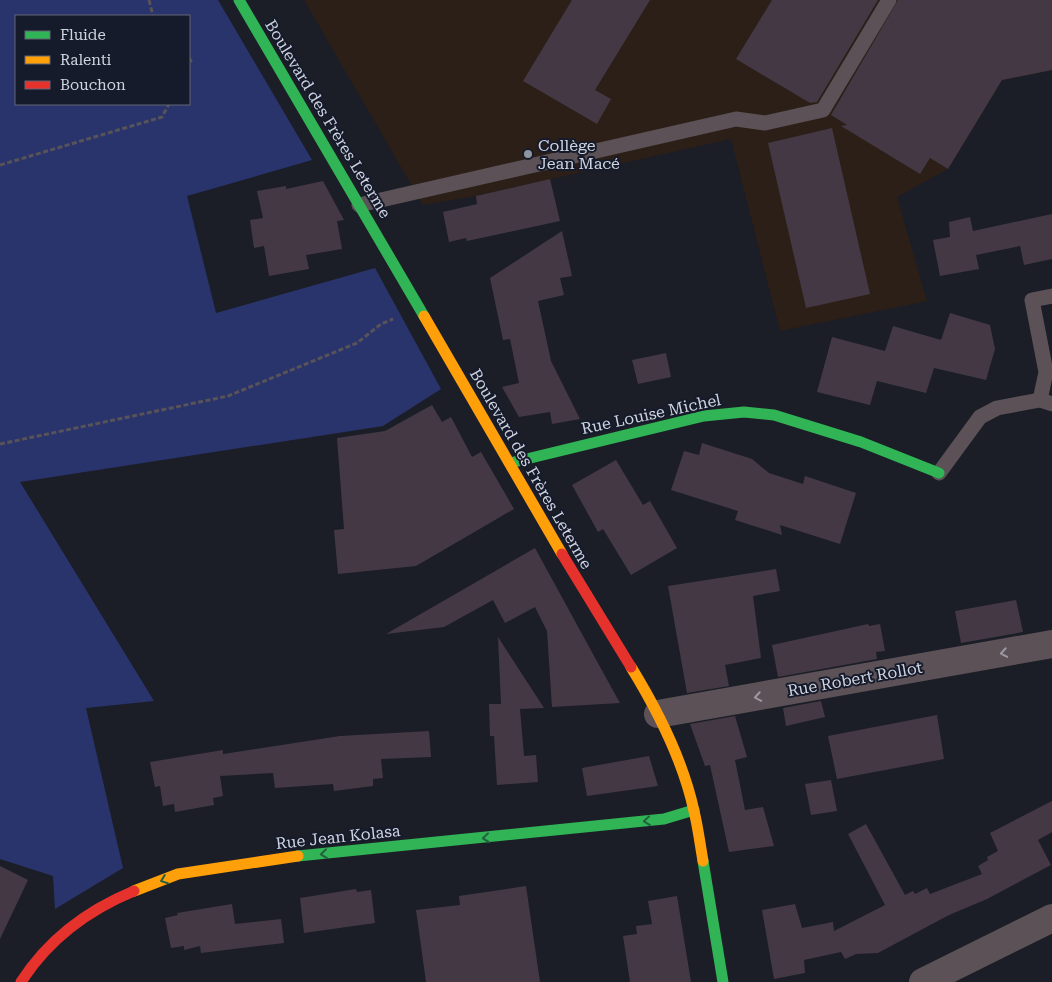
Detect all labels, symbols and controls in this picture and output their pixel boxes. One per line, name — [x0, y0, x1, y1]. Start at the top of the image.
legend — [15, 15, 190, 105]
street label: Boulevard des Frères Leterme — [261, 16, 395, 222]
text: Fluide — [60, 26, 106, 44]
text: Ralenti — [60, 51, 112, 69]
text: Bouchon — [60, 76, 126, 94]
place label: Collège Jean Macé — [538, 136, 620, 173]
marker: Collège Jean Macé — [522, 148, 534, 160]
street label: Boulevard des Frères Leterme — [466, 366, 596, 573]
street label: Rue Louise Michel — [579, 390, 723, 438]
one-way arrow — [1000, 647, 1008, 657]
street label: Rue Robert Rollot — [786, 658, 924, 700]
one-way arrow — [754, 691, 762, 701]
one-way arrow — [643, 815, 651, 826]
street label: Rue Jean Kolasa — [275, 821, 402, 853]
one-way arrow — [481, 832, 489, 843]
one-way arrow — [320, 848, 328, 859]
one-way arrow — [160, 874, 169, 884]

